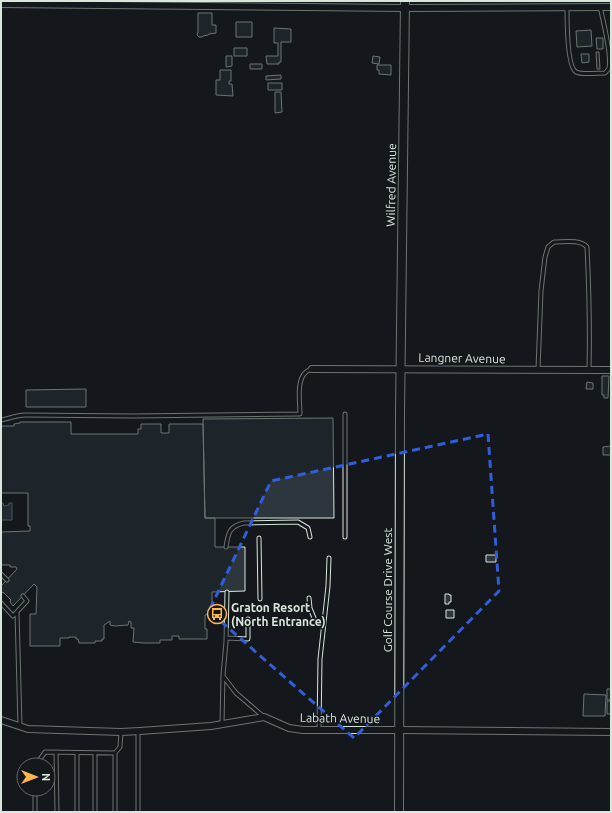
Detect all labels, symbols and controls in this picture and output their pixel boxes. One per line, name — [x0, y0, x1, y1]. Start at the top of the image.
street label: Wilfred Avenue — [384, 143, 398, 227]
street label: Langner Avenue — [418, 351, 506, 365]
street label: Golf Course Drive West — [381, 528, 394, 652]
place label: Graton Resort (North Entrance) — [231, 601, 326, 629]
bus stop icon: Graton Resort (North Entrance) — [206, 603, 228, 625]
street label: Labath Avenue — [300, 711, 380, 725]
north arrow — [16, 757, 56, 797]
text: N — [40, 773, 52, 781]

